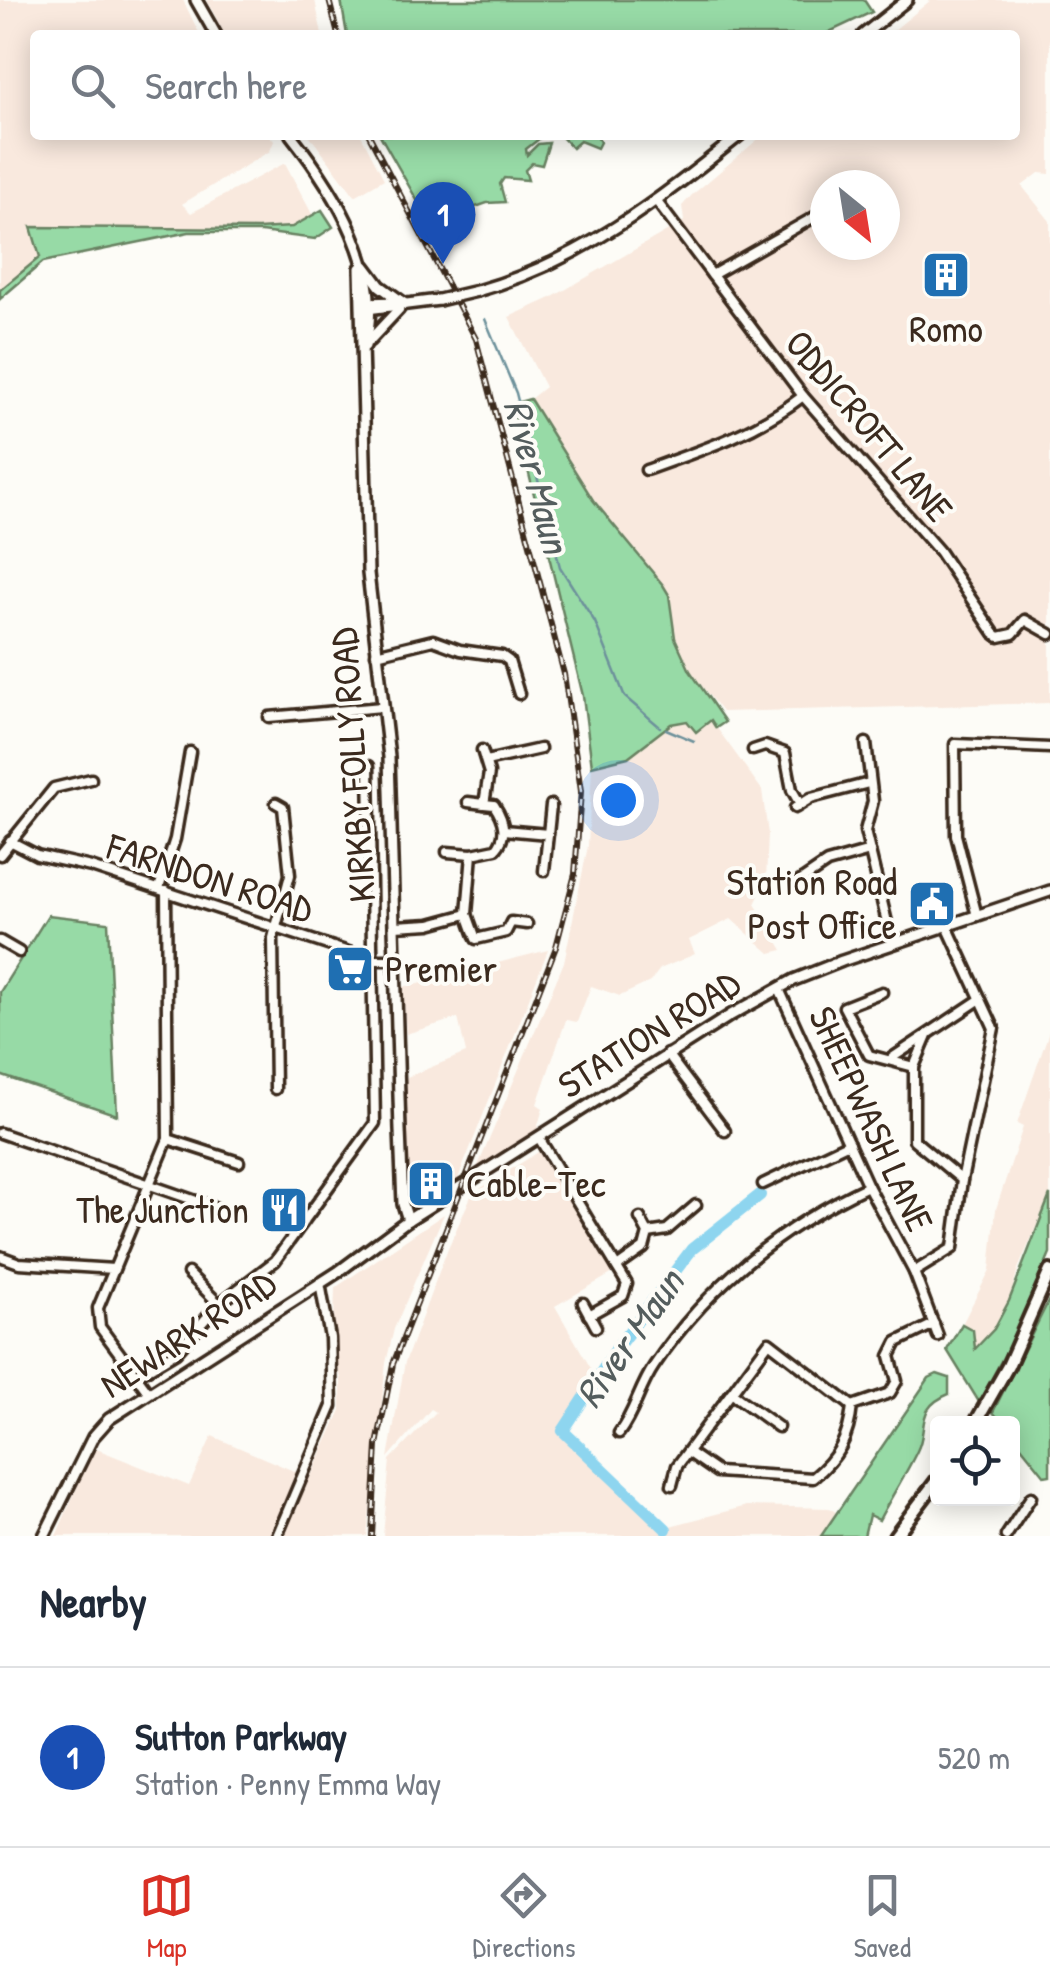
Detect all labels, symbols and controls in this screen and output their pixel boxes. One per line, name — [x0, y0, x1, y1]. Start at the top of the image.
search box — [30, 30, 1020, 140]
icon: search — [65, 58, 120, 113]
text: Search here — [145, 59, 307, 111]
north arrow — [810, 170, 900, 260]
pin: 1 — [410, 182, 476, 264]
building icon: Romo — [920, 249, 972, 301]
place label: Romo — [909, 302, 983, 354]
street label: ODDICROFT LANE — [774, 318, 966, 533]
water label: River Maun — [492, 393, 585, 561]
street label: KIRKBY FOLLY ROAD — [316, 626, 388, 904]
your location — [593, 775, 644, 826]
street label: FARNDON ROAD — [100, 819, 320, 935]
place label: Station Road Post Office — [726, 855, 897, 951]
public building icon: Station Road Post Office — [906, 878, 958, 930]
place label: Premier — [385, 942, 498, 994]
supermarket icon: Premier — [324, 943, 376, 995]
street label: STATION ROAD — [548, 957, 749, 1110]
street label: SHEEPWASH LANE — [797, 998, 947, 1240]
place label: Cable-Tec — [466, 1157, 606, 1209]
building icon: Cable-Tec — [405, 1158, 457, 1210]
place label: The Junction — [76, 1183, 249, 1235]
restaurant icon: The Junction — [258, 1184, 310, 1236]
water label: River Maun — [561, 1255, 697, 1417]
street label: NEWARK ROAD — [90, 1257, 285, 1409]
map controls — [930, 1416, 1020, 1506]
button: locate — [930, 1416, 1020, 1506]
text: Nearby — [40, 1573, 147, 1630]
text: Sutton Parkway — [135, 1710, 347, 1762]
text: 1 — [67, 1736, 78, 1779]
text: 520 m — [938, 1736, 1010, 1779]
text: Station · Penny Emma Way — [135, 1762, 441, 1805]
tab: Map — [139, 1868, 194, 1966]
tab: Directions — [472, 1868, 575, 1966]
tab: Saved — [854, 1868, 911, 1966]

